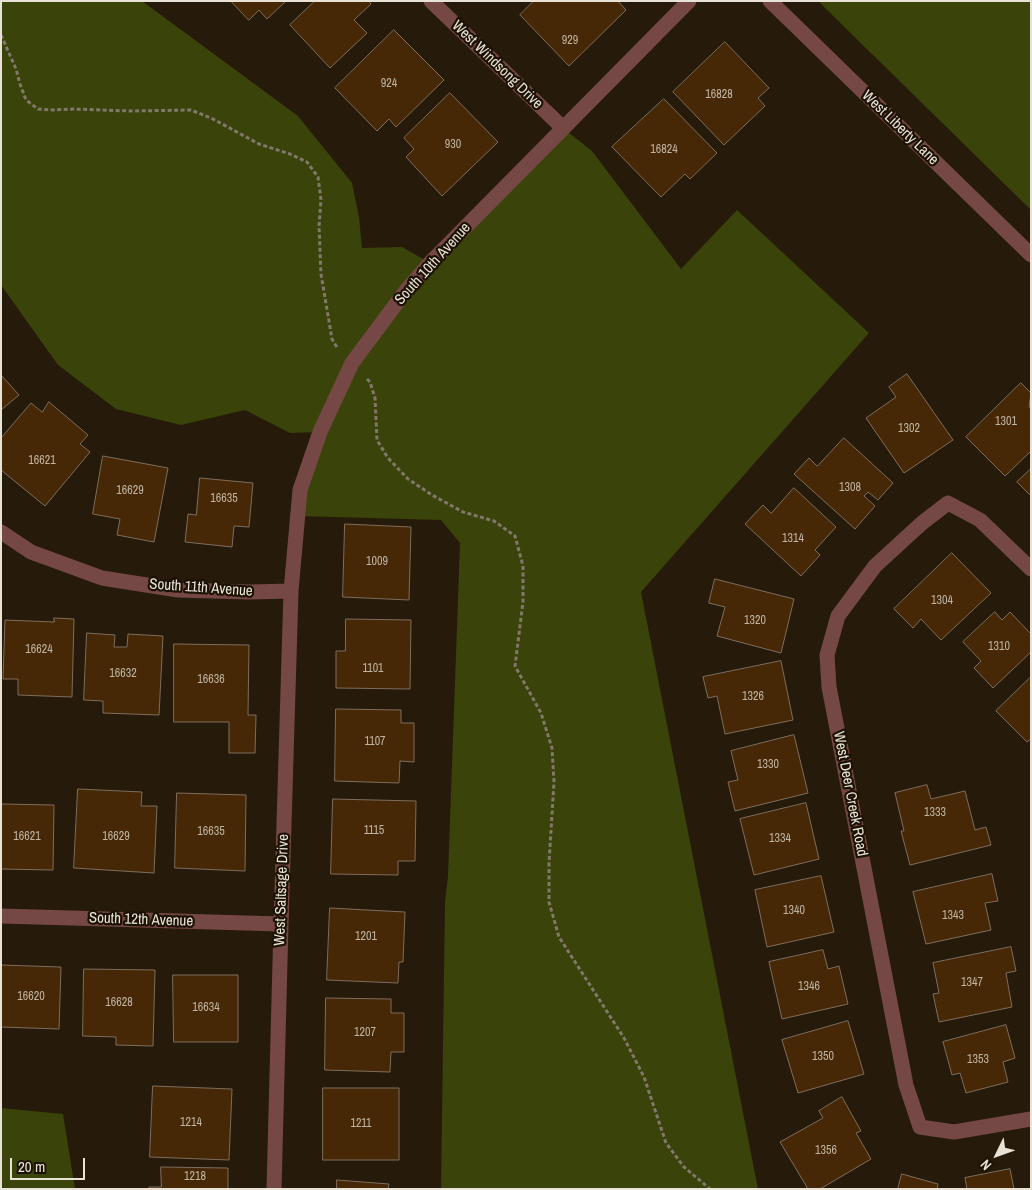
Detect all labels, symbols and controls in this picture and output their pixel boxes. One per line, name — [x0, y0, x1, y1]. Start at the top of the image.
street label: West Windsong Drive — [448, 17, 546, 113]
house number: 929 — [562, 34, 578, 48]
house number: 924 — [381, 77, 397, 91]
street label: West Liberty Lane — [858, 87, 942, 169]
house number: 16828 — [705, 88, 733, 102]
house number: 930 — [445, 138, 461, 152]
house number: 16824 — [650, 143, 678, 157]
street label: South 10th Avenue — [391, 219, 475, 309]
house number: 1301 — [995, 415, 1017, 429]
house number: 1302 — [898, 422, 920, 436]
house number: 16621 — [28, 454, 56, 468]
house number: 1308 — [839, 481, 861, 495]
house number: 16629 — [116, 484, 144, 498]
house number: 16635 — [210, 492, 238, 506]
house number: 1314 — [782, 532, 804, 546]
house number: 1009 — [366, 555, 388, 569]
street label: South 11th Avenue — [149, 575, 253, 601]
house number: 1304 — [931, 594, 953, 608]
house number: 1320 — [744, 614, 766, 628]
house number: 1310 — [988, 640, 1010, 654]
house number: 16624 — [25, 643, 53, 657]
house number: 1101 — [362, 662, 384, 676]
house number: 16632 — [109, 667, 137, 681]
house number: 16636 — [197, 673, 225, 687]
house number: 1326 — [742, 690, 764, 704]
street label: West Deer Creek Road — [829, 730, 871, 858]
house number: 1107 — [364, 735, 386, 749]
house number: 1330 — [757, 758, 779, 772]
house number: 1333 — [924, 806, 946, 820]
house number: 1115 — [364, 824, 384, 838]
house number: 16635 — [197, 825, 225, 839]
house number: 16621 — [13, 830, 41, 844]
house number: 16629 — [102, 830, 130, 844]
house number: 1334 — [769, 832, 791, 846]
street label: West Saltsage Drive — [271, 834, 293, 946]
house number: 1340 — [783, 904, 805, 918]
street label: South 12th Avenue — [89, 909, 193, 931]
house number: 1343 — [942, 909, 964, 923]
house number: 1201 — [355, 930, 377, 944]
house number: 1347 — [961, 976, 983, 990]
house number: 1346 — [798, 980, 820, 994]
house number: 16620 — [17, 990, 45, 1004]
house number: 16628 — [105, 996, 133, 1010]
house number: 16634 — [192, 1001, 220, 1015]
house number: 1207 — [354, 1026, 376, 1040]
house number: 1350 — [812, 1050, 834, 1064]
house number: 1353 — [967, 1053, 989, 1067]
house number: 1214 — [180, 1116, 202, 1130]
house number: 1211 — [350, 1117, 372, 1131]
north arrow — [972, 1130, 1022, 1180]
house number: 1356 — [815, 1144, 837, 1158]
scale bar — [12, 1148, 88, 1180]
text: 20 m — [18, 1156, 45, 1177]
text: N — [976, 1156, 995, 1174]
house number: 1218 — [184, 1170, 206, 1184]

